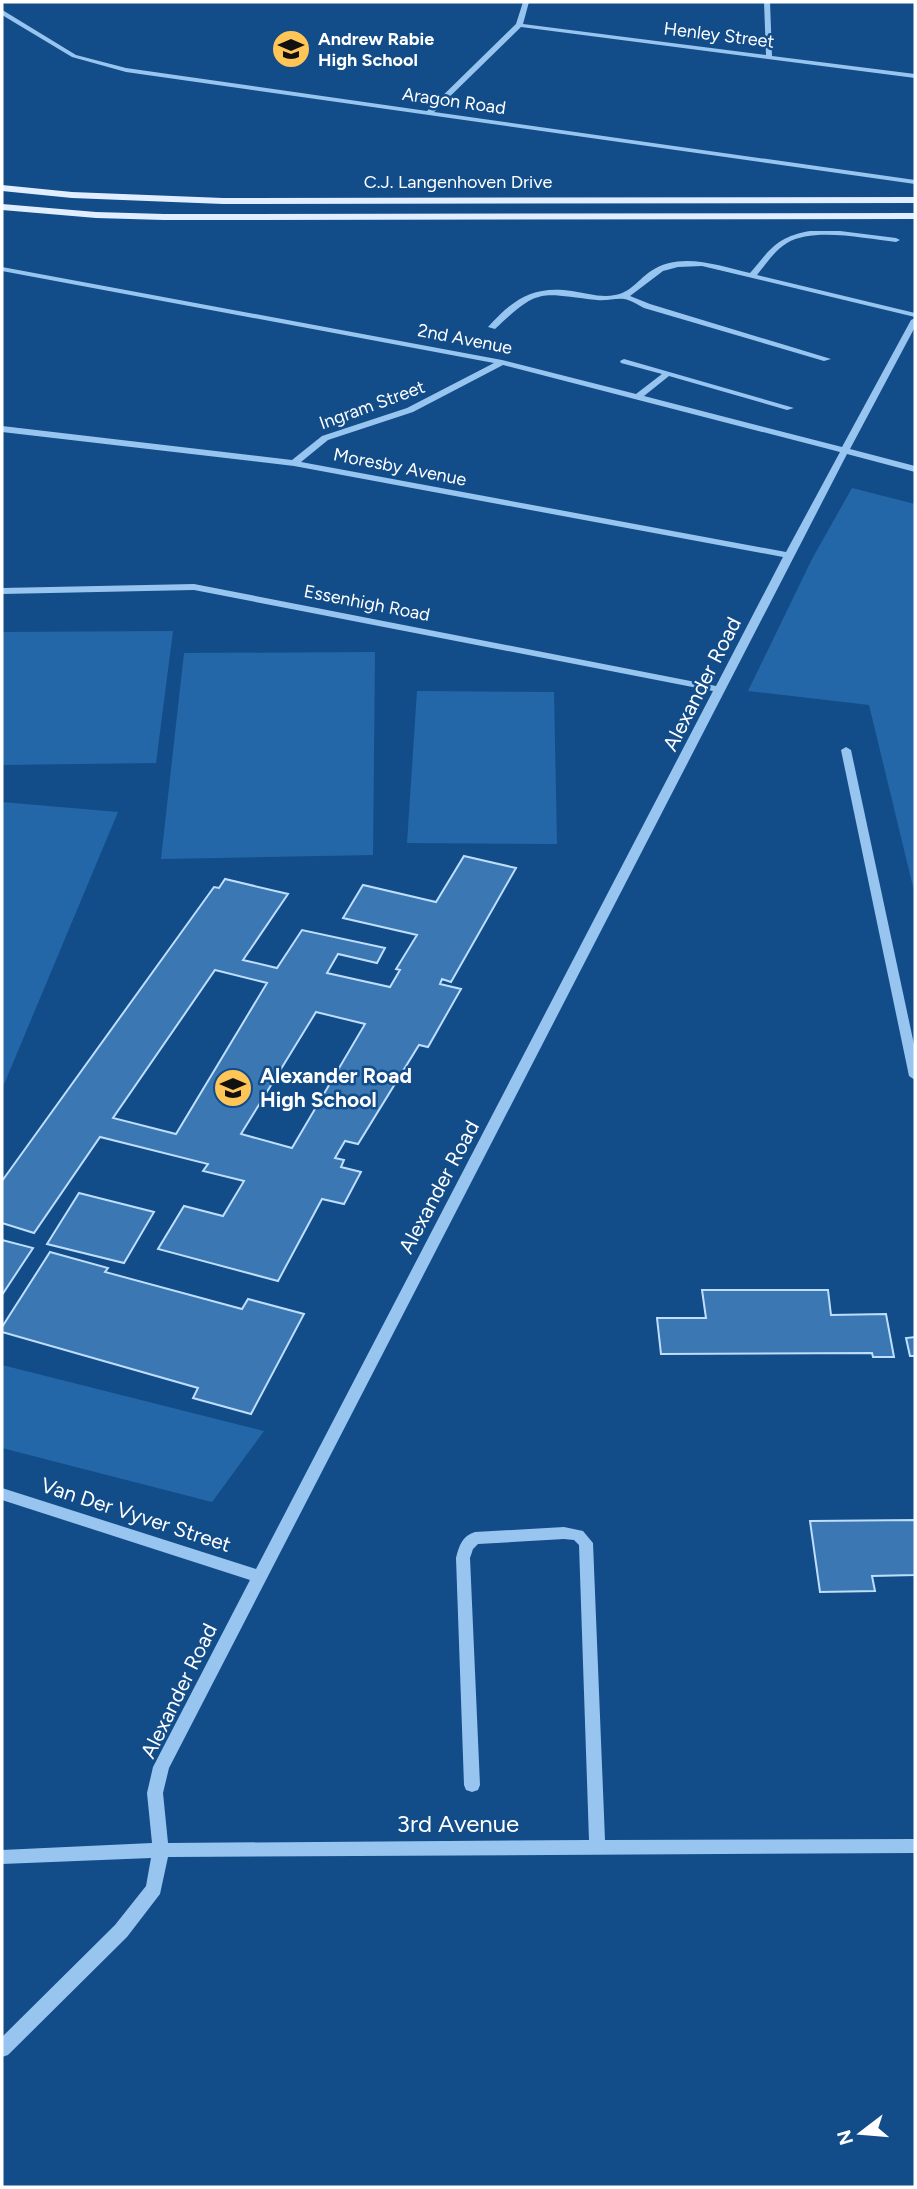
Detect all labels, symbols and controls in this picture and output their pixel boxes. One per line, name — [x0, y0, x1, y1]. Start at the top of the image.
street label: Henley Street — [662, 17, 776, 53]
school or university icon: Andrew Rabie High School — [270, 28, 312, 70]
place label: Andrew Rabie High School — [318, 28, 434, 71]
street label: Aragon Road — [401, 83, 507, 119]
street label: C.J. Langenhoven Drive — [364, 171, 552, 193]
street label: 2nd Avenue — [416, 319, 514, 359]
street label: Ingram Street — [316, 376, 428, 434]
street label: Moresby Avenue — [332, 443, 469, 491]
street label: Essenhigh Road — [302, 580, 432, 626]
street label: Alexander Road — [657, 613, 746, 755]
place label: Alexander Road High School — [260, 1063, 412, 1112]
school or university icon: Alexander Road High School — [212, 1067, 254, 1109]
street label: Alexander Road — [393, 1116, 484, 1257]
street label: Van Der Vyver Street — [38, 1472, 234, 1557]
street label: Alexander Road — [135, 1619, 222, 1762]
street label: 3rd Avenue — [397, 1809, 519, 1838]
north arrow — [826, 2098, 896, 2168]
text: N — [832, 2127, 858, 2148]

